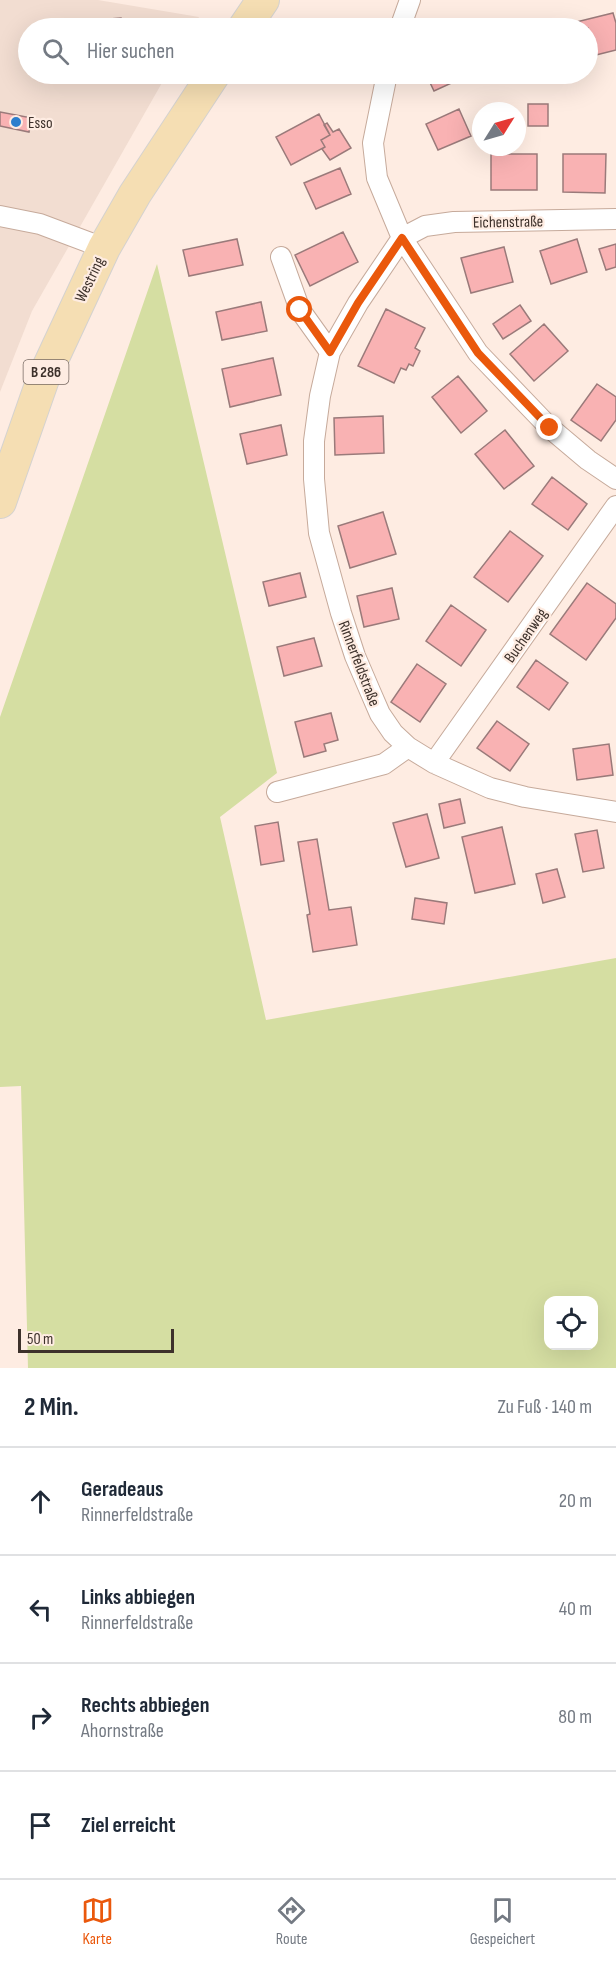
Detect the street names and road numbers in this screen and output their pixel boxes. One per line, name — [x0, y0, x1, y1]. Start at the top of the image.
street label: Eichenstraße — [473, 212, 543, 233]
street label: Westring — [71, 254, 109, 305]
road number: B 286 — [24, 360, 68, 384]
street label: Buchenweg — [501, 605, 552, 667]
street label: Rinnerfeldstraße — [334, 618, 384, 709]

